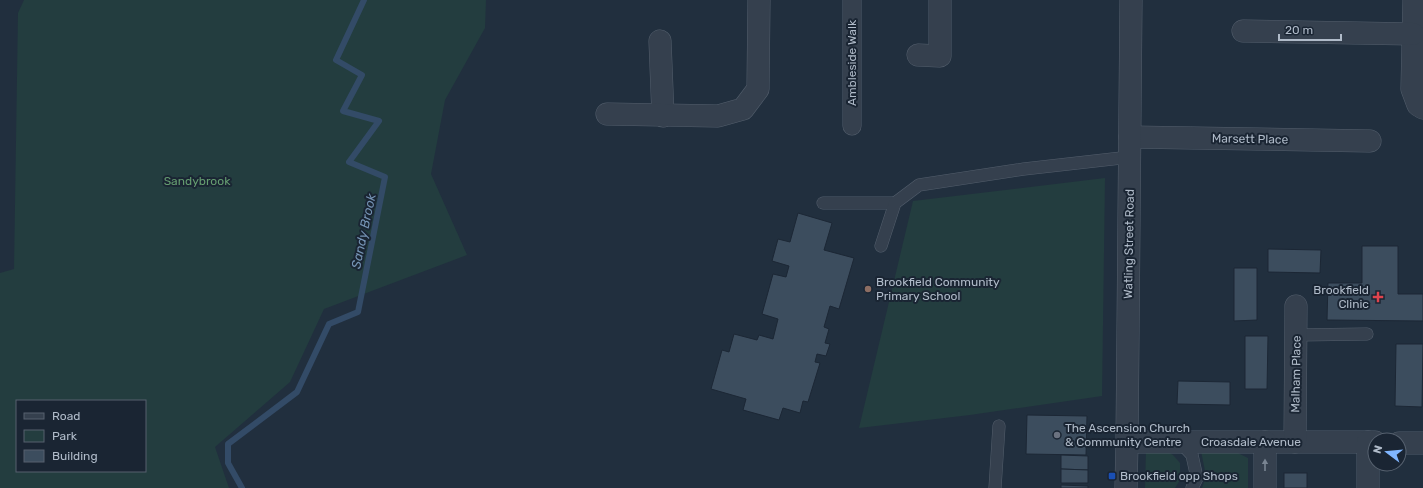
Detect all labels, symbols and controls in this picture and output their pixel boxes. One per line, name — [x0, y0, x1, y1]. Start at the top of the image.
scale bar — [1279, 16, 1341, 42]
street label: Ambleside Walk — [845, 19, 859, 106]
text: 20 m — [1285, 23, 1313, 37]
street label: Marsett Place — [1212, 131, 1289, 147]
park label: Sandybrook — [164, 174, 231, 188]
street label: Watling Street Road — [1121, 189, 1137, 299]
water label: Sandy Brook — [348, 192, 379, 270]
place label: Brookfield Community Primary School — [876, 275, 1000, 303]
place label: Brookfield Clinic — [1313, 283, 1369, 311]
marker: Brookfield Community Primary School — [863, 284, 873, 294]
marker: Brookfield Clinic — [1372, 291, 1384, 303]
street label: Malham Place — [1288, 335, 1304, 413]
legend — [16, 400, 146, 472]
text: Road — [52, 409, 80, 423]
place label: The Ascension Church & Community Centre — [1065, 421, 1190, 449]
text: Park — [52, 429, 78, 443]
marker: The Ascension Church & Community Centre — [1052, 430, 1062, 440]
north arrow — [1367, 432, 1407, 472]
street label: Croasdale Avenue — [1201, 435, 1301, 449]
text: N — [1371, 444, 1385, 455]
text: Building — [52, 449, 98, 463]
one-way arrow — [1262, 458, 1268, 471]
place label: Brookfield opp Shops — [1120, 469, 1238, 483]
marker: Brookfield opp Shops — [1107, 471, 1117, 481]

